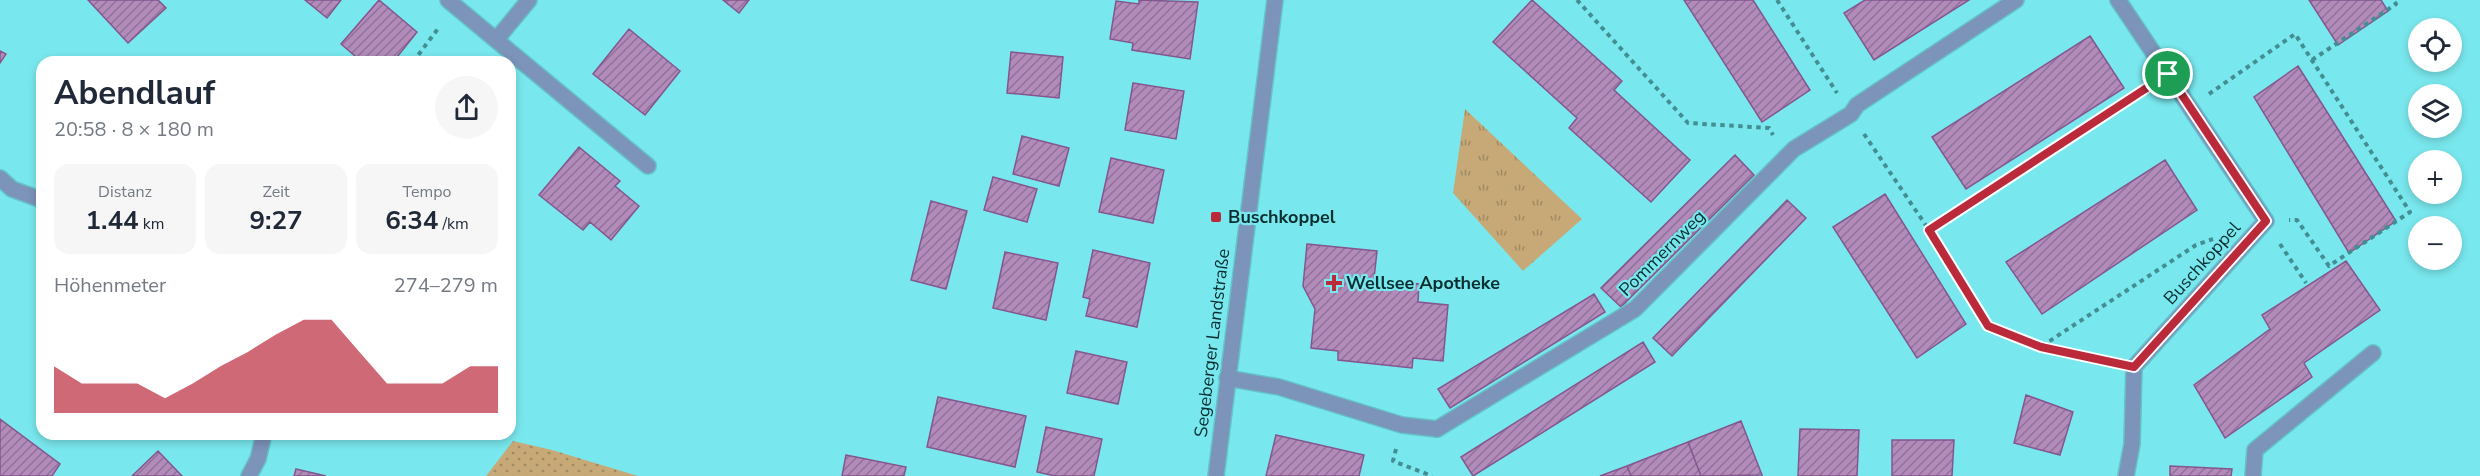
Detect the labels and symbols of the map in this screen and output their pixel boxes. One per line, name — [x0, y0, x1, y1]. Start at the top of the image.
pin — [2142, 48, 2193, 99]
place label: Buschkoppel — [1228, 205, 1336, 229]
street label: Pommernweg — [1614, 205, 1710, 301]
marker: Buschkoppel — [1209, 210, 1223, 224]
street label: Buschkoppel — [2158, 216, 2246, 310]
street label: Segeberger Landstraße — [1189, 247, 1235, 439]
place label: Wellsee Apotheke — [1346, 271, 1500, 295]
marker: Wellsee Apotheke — [1327, 276, 1341, 290]

